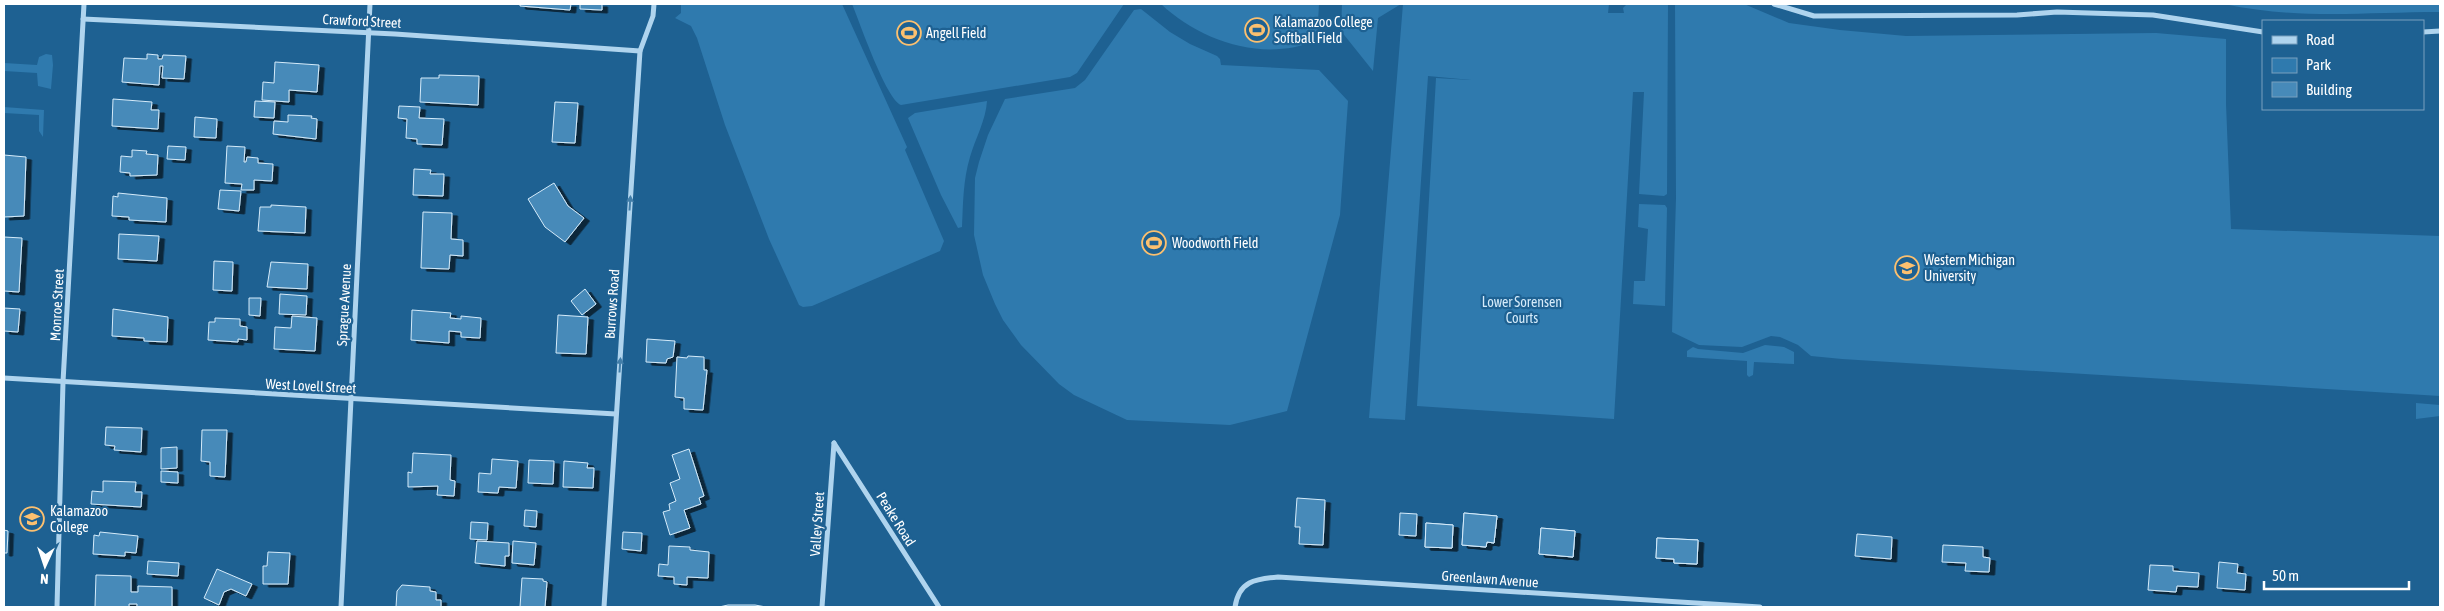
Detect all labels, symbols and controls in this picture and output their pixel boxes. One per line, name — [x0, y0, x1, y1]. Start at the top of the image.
street label: Crawford Street — [322, 11, 402, 31]
place label: Kalamazoo College Softball Field — [1274, 14, 1373, 46]
sports icon: Kalamazoo College Softball Field — [1244, 17, 1270, 43]
sports icon: Angell Field — [896, 20, 922, 46]
legend — [2262, 20, 2424, 110]
place label: Angell Field — [926, 25, 987, 41]
text: Road — [2306, 31, 2335, 48]
text: Park — [2306, 56, 2331, 73]
text: Building — [2306, 81, 2352, 98]
one-way arrow — [627, 195, 635, 211]
sports icon: Woodworth Field — [1141, 230, 1167, 256]
place label: Woodworth Field — [1172, 235, 1258, 251]
place label: Western Michigan University — [1924, 252, 2015, 284]
school or university icon: Western Michigan University — [1894, 255, 1920, 281]
street label: Sprague Avenue — [334, 263, 354, 347]
street label: Monroe Street — [47, 268, 67, 342]
street label: Burrows Road — [602, 269, 622, 339]
park label: Lower Sorensen Courts — [1482, 294, 1562, 326]
one-way arrow — [616, 357, 624, 373]
street label: West Lovell Street — [265, 376, 357, 396]
street label: Peake Road — [873, 489, 919, 549]
street label: Valley Street — [807, 491, 827, 557]
place label: Kalamazoo College — [50, 503, 108, 535]
school or university icon: Kalamazoo College — [19, 506, 45, 532]
north arrow — [20, 541, 70, 591]
scale bar — [2264, 558, 2409, 590]
text: 50 m — [2272, 567, 2299, 584]
street label: Greenlawn Avenue — [1441, 568, 1539, 590]
text: N — [40, 571, 49, 587]

